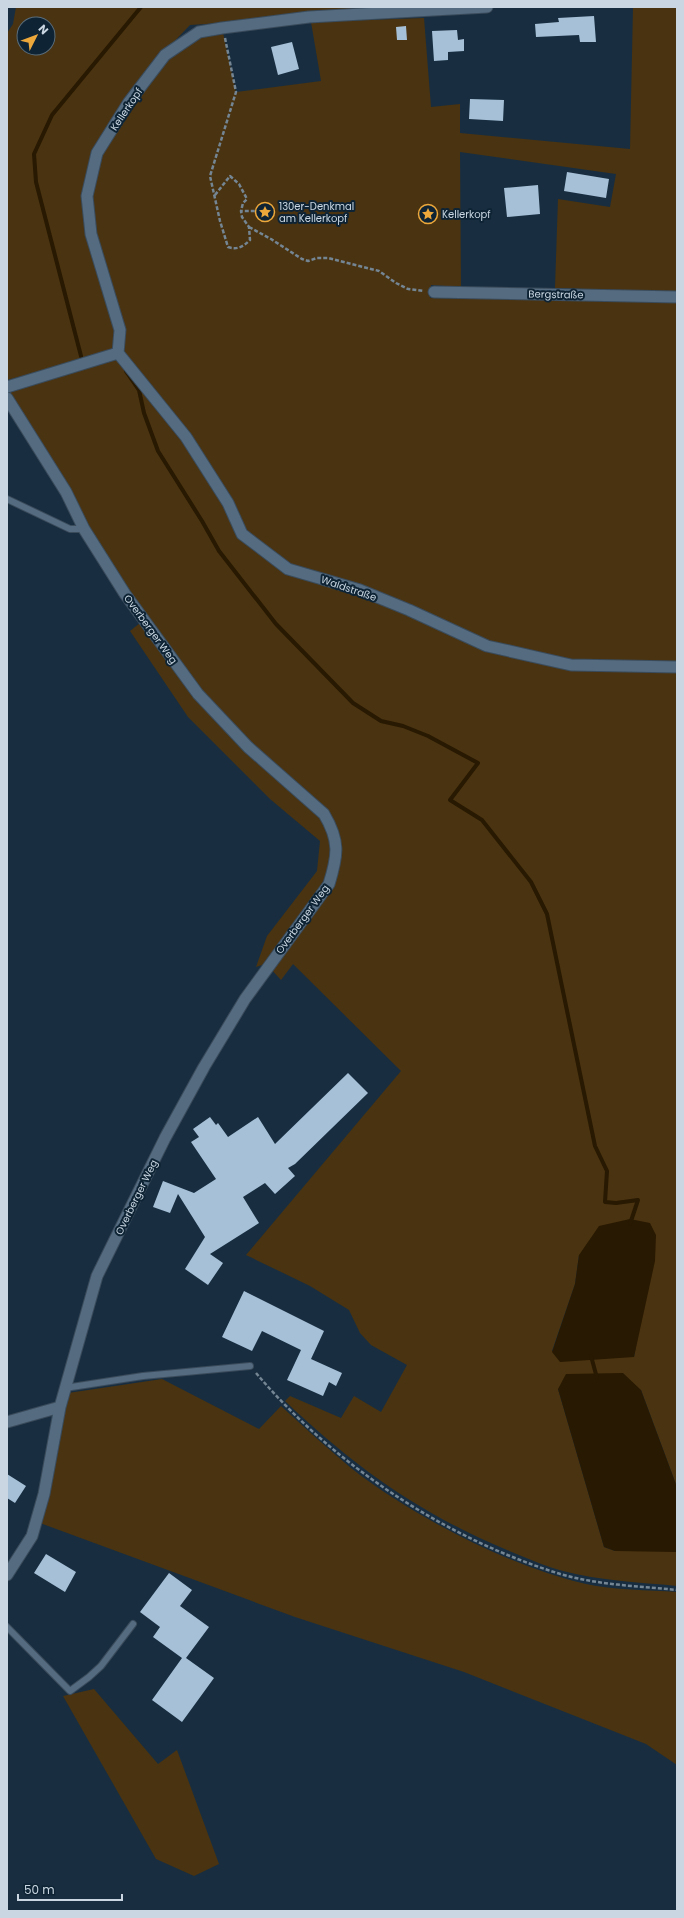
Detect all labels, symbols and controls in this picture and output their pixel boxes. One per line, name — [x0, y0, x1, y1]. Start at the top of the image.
north arrow — [16, 16, 56, 56]
text: N — [35, 21, 52, 38]
street label: Kellerkopf — [107, 85, 146, 134]
place label: 130er-Denkmal am Kellerkopf — [279, 199, 354, 226]
place icon: 130er-Denkmal am Kellerkopf — [254, 201, 276, 223]
place icon: Kellerkopf — [417, 203, 439, 225]
place label: Kellerkopf — [442, 207, 491, 222]
street label: Bergstraße — [528, 287, 584, 302]
street label: Waldstraße — [319, 572, 379, 605]
street label: Overberger Weg — [120, 592, 181, 667]
street label: Overberger Weg — [272, 882, 333, 957]
street label: Overberger Weg — [112, 1157, 161, 1237]
scale bar — [18, 1876, 122, 1902]
text: 50 m — [24, 1881, 55, 1898]

